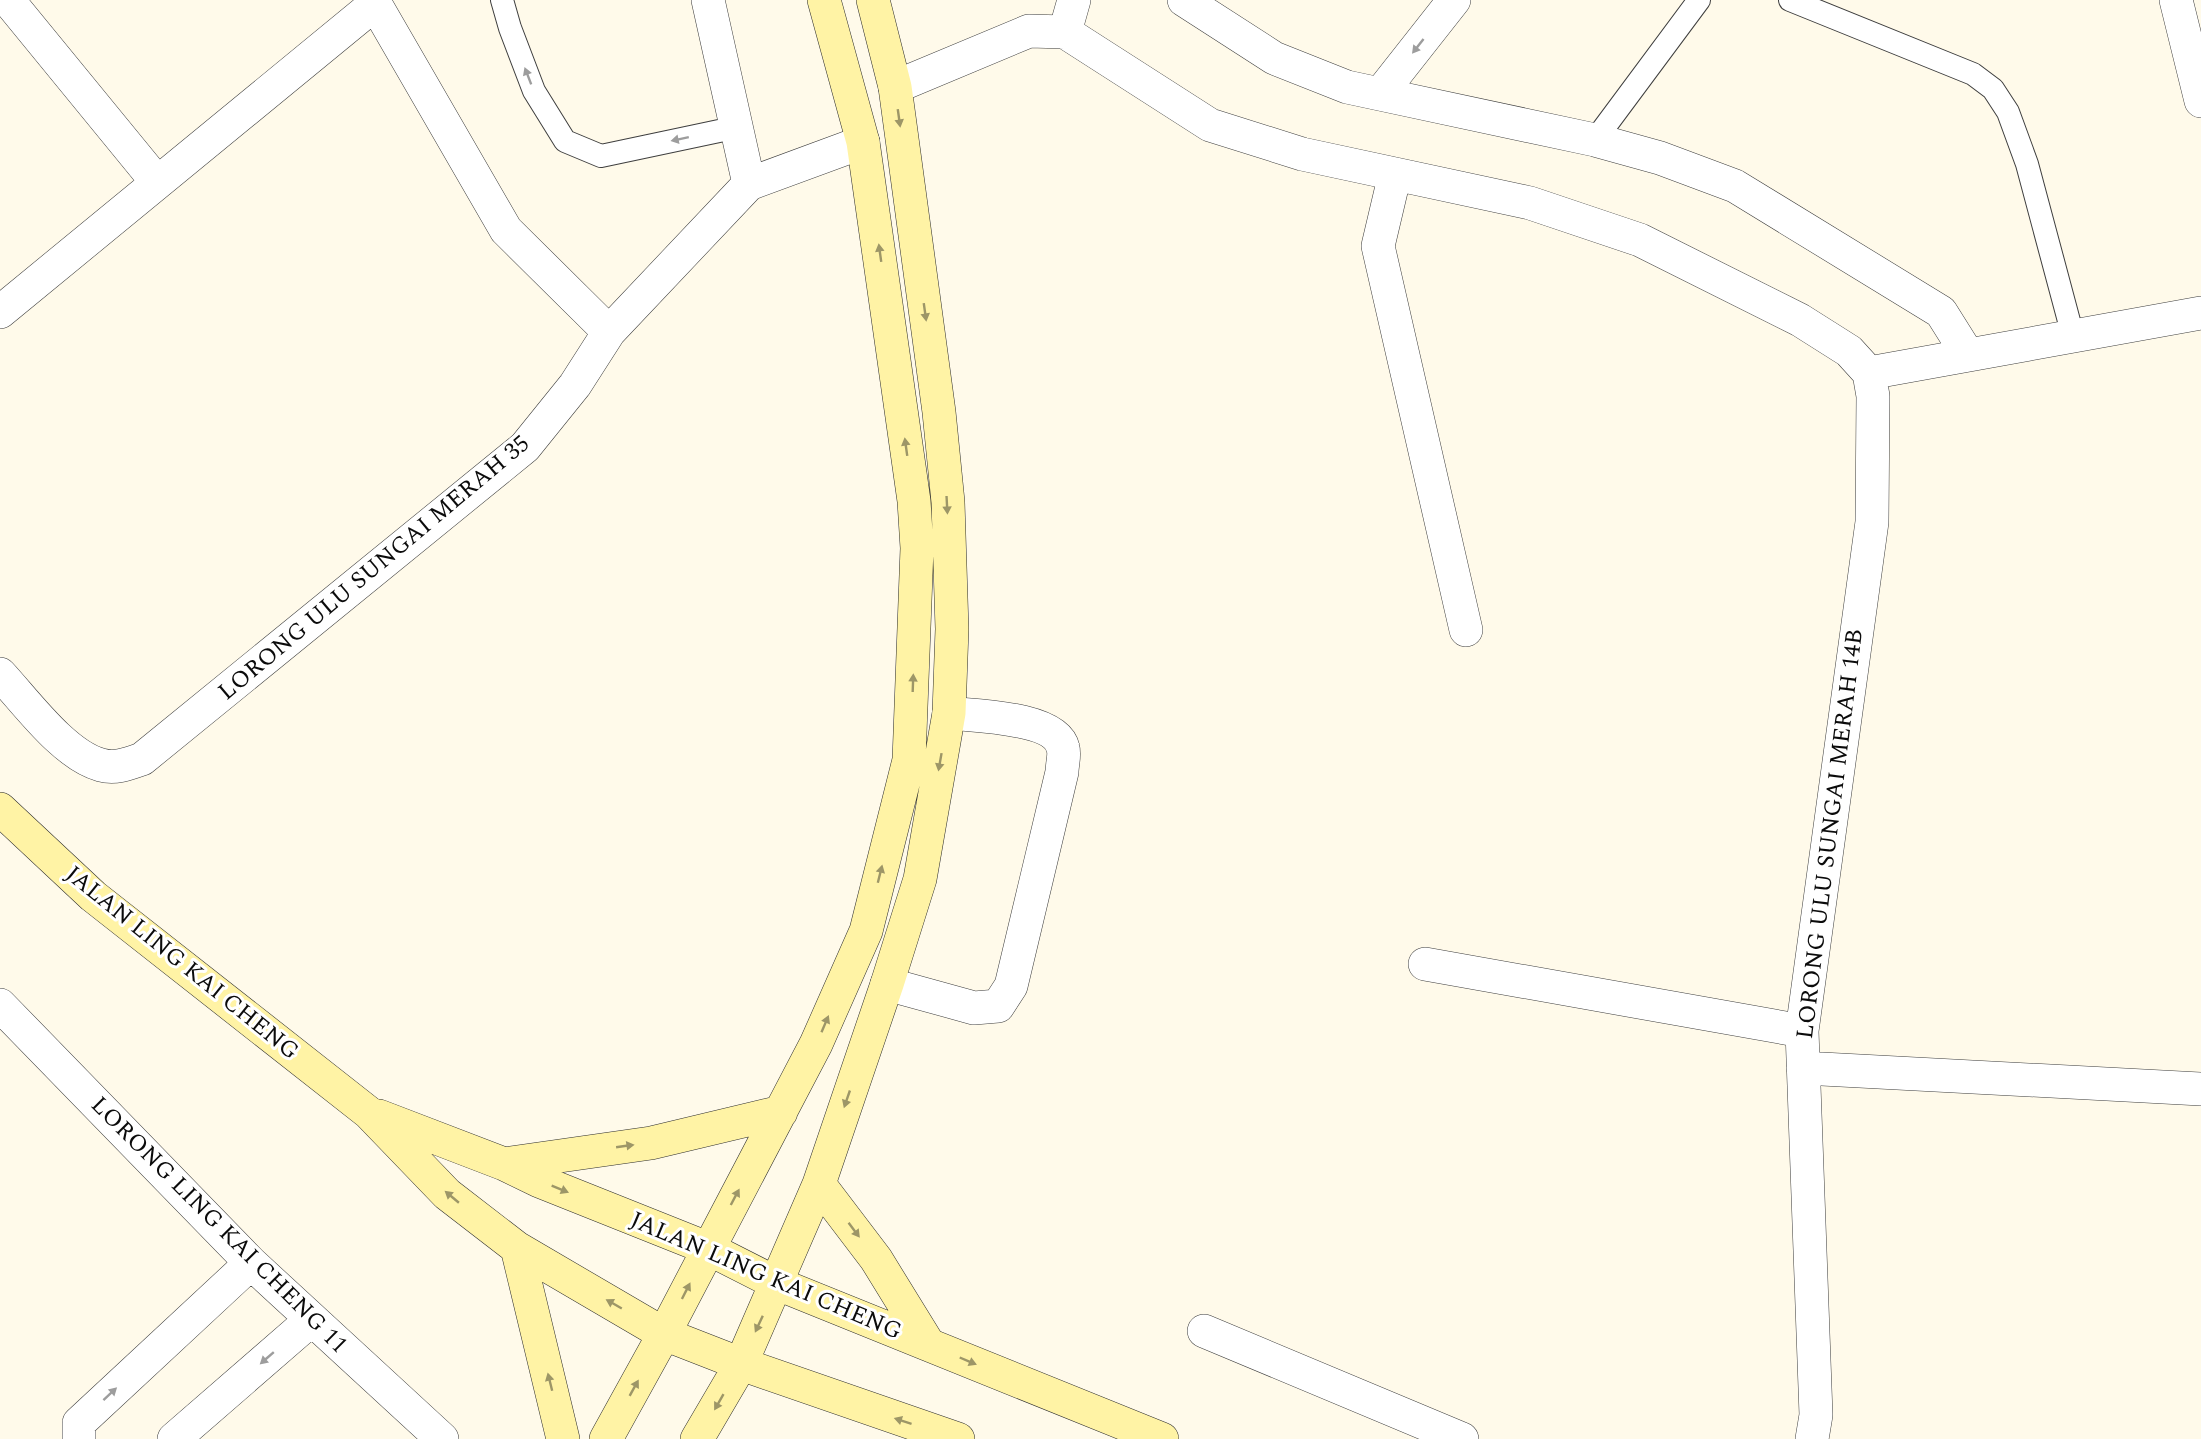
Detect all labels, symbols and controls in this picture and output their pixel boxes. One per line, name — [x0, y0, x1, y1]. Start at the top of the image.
one-way arrow — [1411, 38, 1424, 54]
one-way arrow — [523, 67, 532, 85]
one-way arrow — [895, 109, 904, 128]
one-way arrow — [671, 135, 690, 144]
one-way arrow — [875, 244, 884, 263]
one-way arrow — [921, 302, 930, 321]
street label: LORONG ULU SUNGAI MERAH 35 — [210, 427, 538, 709]
one-way arrow — [902, 437, 911, 456]
one-way arrow — [943, 496, 952, 515]
street label: LORONG ULU SUNGAI MERAH 14B — [1787, 627, 1873, 1041]
one-way arrow — [908, 673, 918, 692]
one-way arrow — [935, 753, 944, 772]
street label: JALAN LING KAI CHENG — [57, 857, 307, 1069]
one-way arrow — [876, 865, 886, 883]
one-way arrow — [821, 1015, 830, 1033]
street label: LORONG LING KAI CHENG 11 — [82, 1088, 356, 1362]
one-way arrow — [841, 1090, 851, 1108]
one-way arrow — [615, 1142, 634, 1151]
one-way arrow — [551, 1185, 569, 1195]
one-way arrow — [730, 1188, 740, 1205]
one-way arrow — [444, 1190, 460, 1203]
street label: JALAN LING KAI CHENG — [624, 1202, 908, 1350]
one-way arrow — [848, 1223, 860, 1238]
one-way arrow — [680, 1282, 690, 1300]
one-way arrow — [606, 1299, 622, 1310]
one-way arrow — [754, 1315, 763, 1333]
one-way arrow — [260, 1351, 275, 1364]
one-way arrow — [959, 1357, 976, 1366]
one-way arrow — [544, 1373, 554, 1391]
one-way arrow — [629, 1379, 639, 1396]
one-way arrow — [102, 1387, 117, 1401]
one-way arrow — [714, 1394, 724, 1411]
one-way arrow — [894, 1415, 912, 1425]

